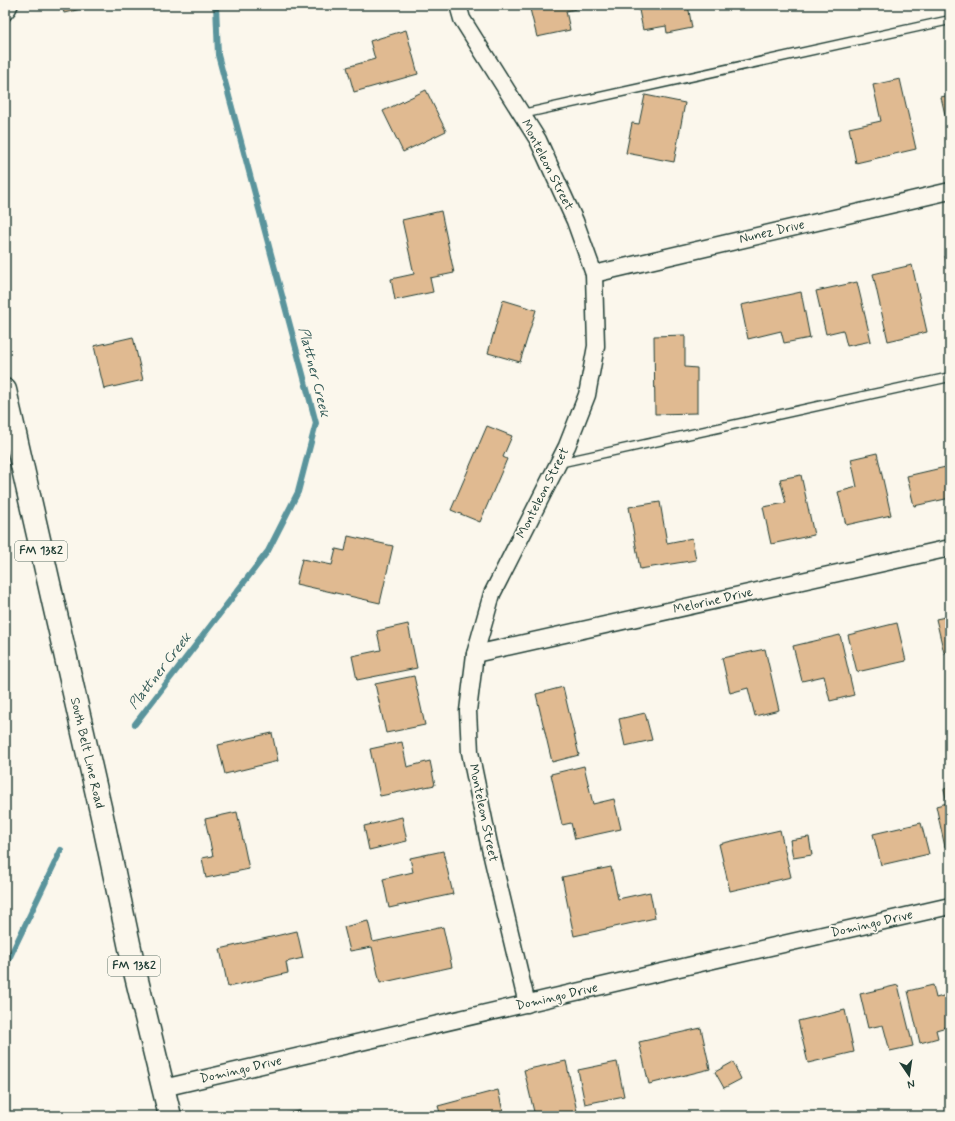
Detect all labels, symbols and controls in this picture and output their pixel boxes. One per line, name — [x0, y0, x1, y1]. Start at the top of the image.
street label: Monteleon Street — [517, 117, 577, 213]
street label: Nunez Drive — [738, 216, 807, 248]
water label: Plattner Creek — [294, 325, 334, 420]
street label: Monteleon Street — [513, 445, 573, 541]
road number: FM 1382 — [15, 541, 67, 561]
street label: Melorine Drive — [672, 584, 754, 618]
water label: Plattner Creek — [125, 628, 196, 713]
street label: South Belt Line Road — [66, 696, 108, 810]
street label: Monteleon Street — [464, 762, 502, 864]
street label: Domingo Drive — [829, 906, 915, 942]
road number: FM 1382 — [108, 956, 160, 976]
street label: Domingo Drive — [514, 979, 600, 1015]
street label: Domingo Drive — [198, 1052, 284, 1088]
north arrow — [889, 1055, 929, 1095]
text: N — [906, 1076, 916, 1091]

